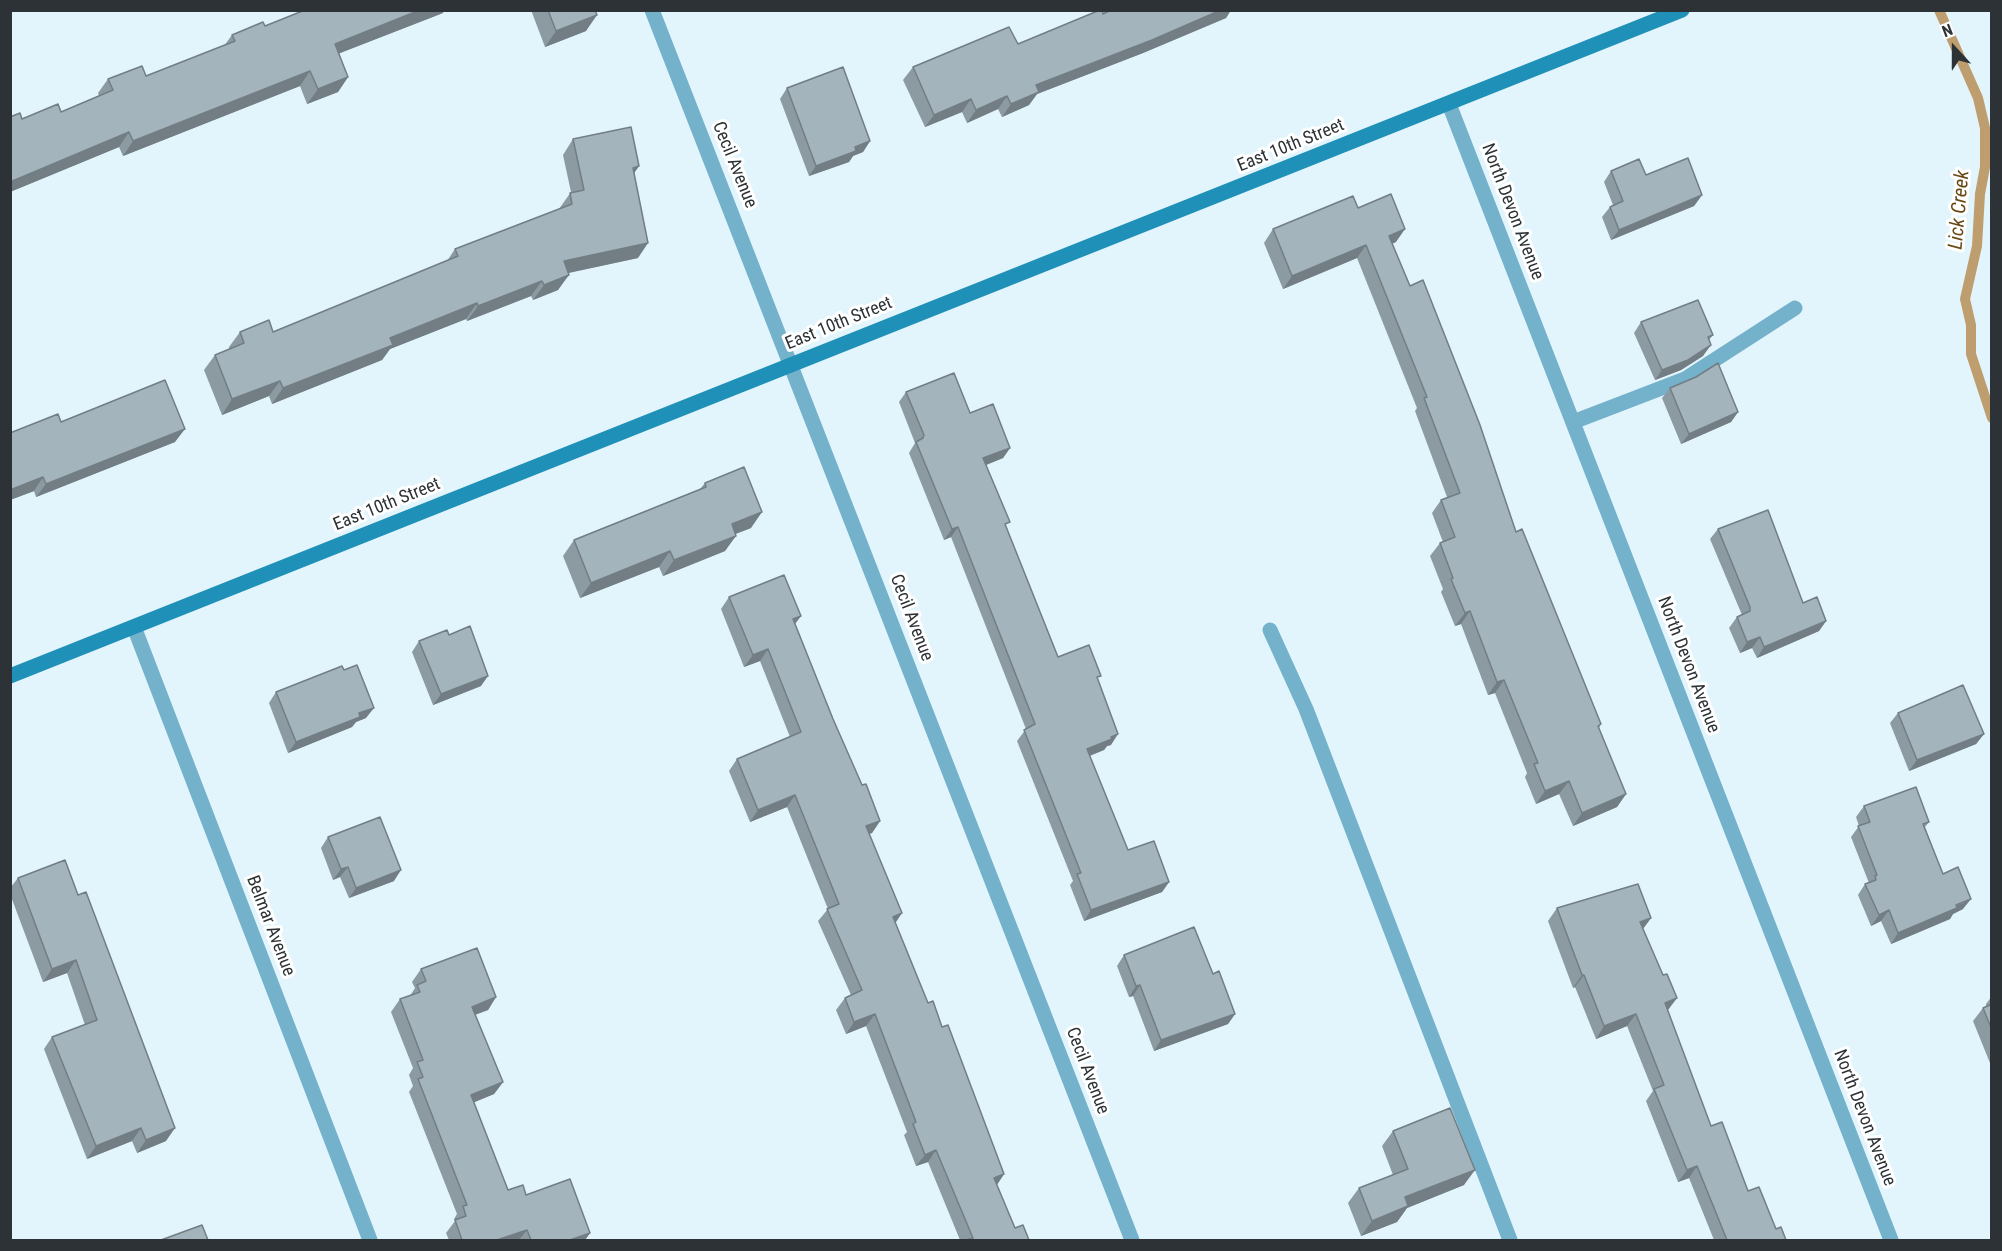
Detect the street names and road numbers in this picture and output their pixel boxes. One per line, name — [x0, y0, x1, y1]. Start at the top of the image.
street label: East 10th Street — [1234, 115, 1348, 177]
street label: Cecil Avenue — [707, 119, 761, 211]
street label: North Devon Avenue — [1476, 141, 1548, 283]
street label: East 10th Street — [782, 293, 896, 355]
street label: East 10th Street — [330, 474, 444, 536]
street label: Cecil Avenue — [885, 572, 937, 664]
street label: North Devon Avenue — [1652, 594, 1724, 736]
street label: Belmar Avenue — [241, 873, 299, 979]
street label: Cecil Avenue — [1061, 1025, 1113, 1117]
street label: North Devon Avenue — [1828, 1047, 1900, 1189]

